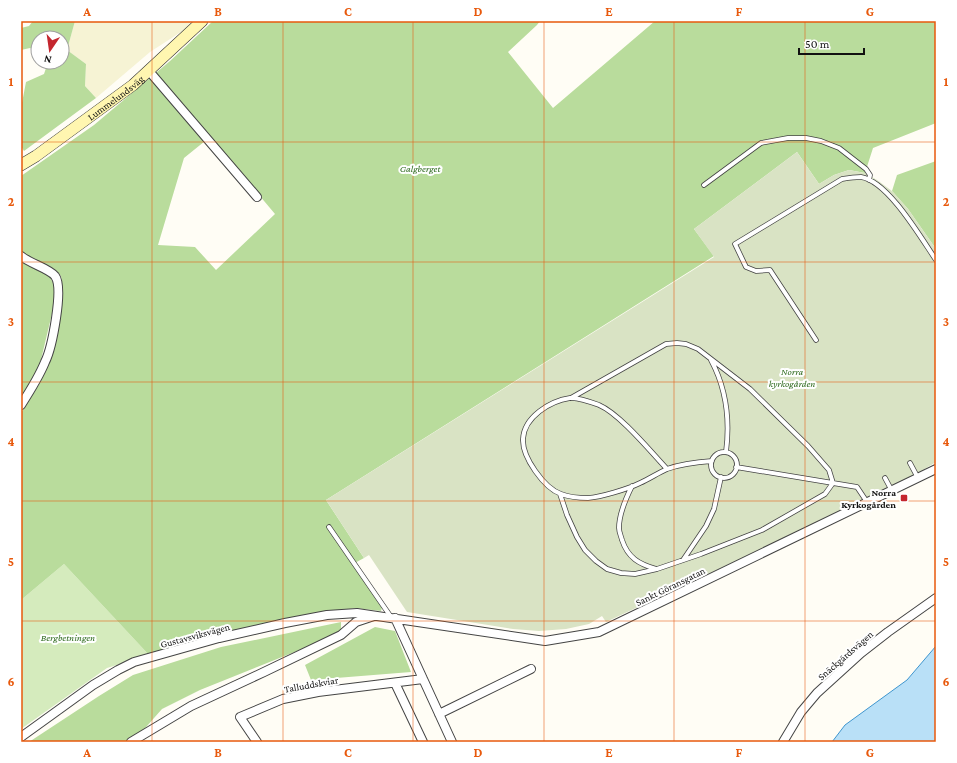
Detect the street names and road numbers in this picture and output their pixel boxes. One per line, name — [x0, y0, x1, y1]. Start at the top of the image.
street label: Lummelundsväg — [85, 73, 146, 123]
street label: Sankt Göransgatan — [634, 565, 707, 608]
street label: Gustavsviksvägen — [159, 621, 232, 650]
street label: Snäckgärdsvägen — [816, 628, 875, 682]
street label: Talluddskviar — [283, 674, 339, 695]

